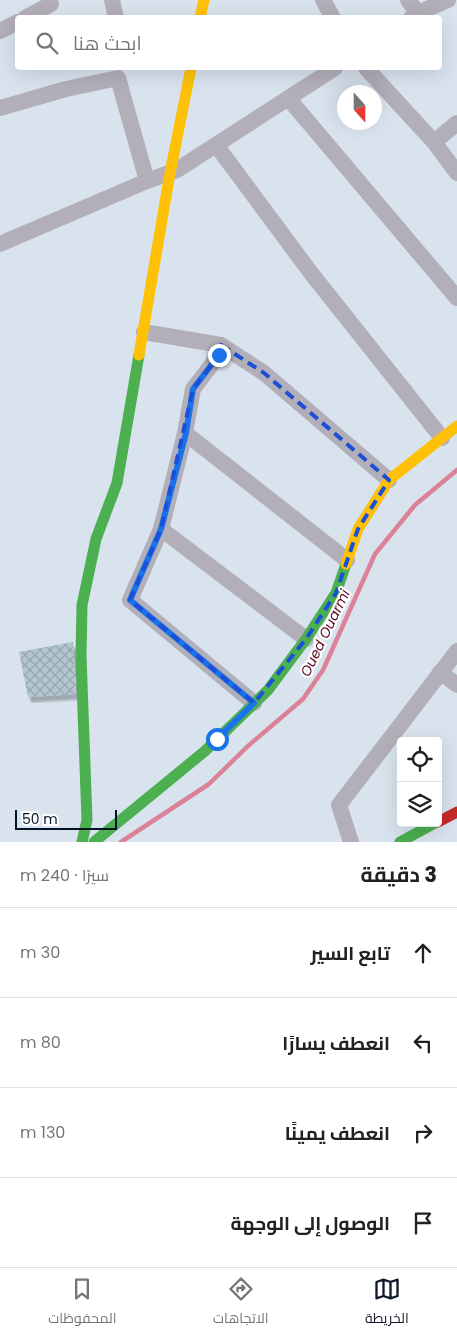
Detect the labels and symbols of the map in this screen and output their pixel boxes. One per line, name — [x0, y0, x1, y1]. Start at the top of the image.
north arrow — [337, 85, 382, 130]
route end — [208, 344, 231, 367]
water label: Oued Ouarmi — [295, 586, 355, 680]
route start — [206, 728, 229, 751]
scale bar — [15, 807, 118, 830]

